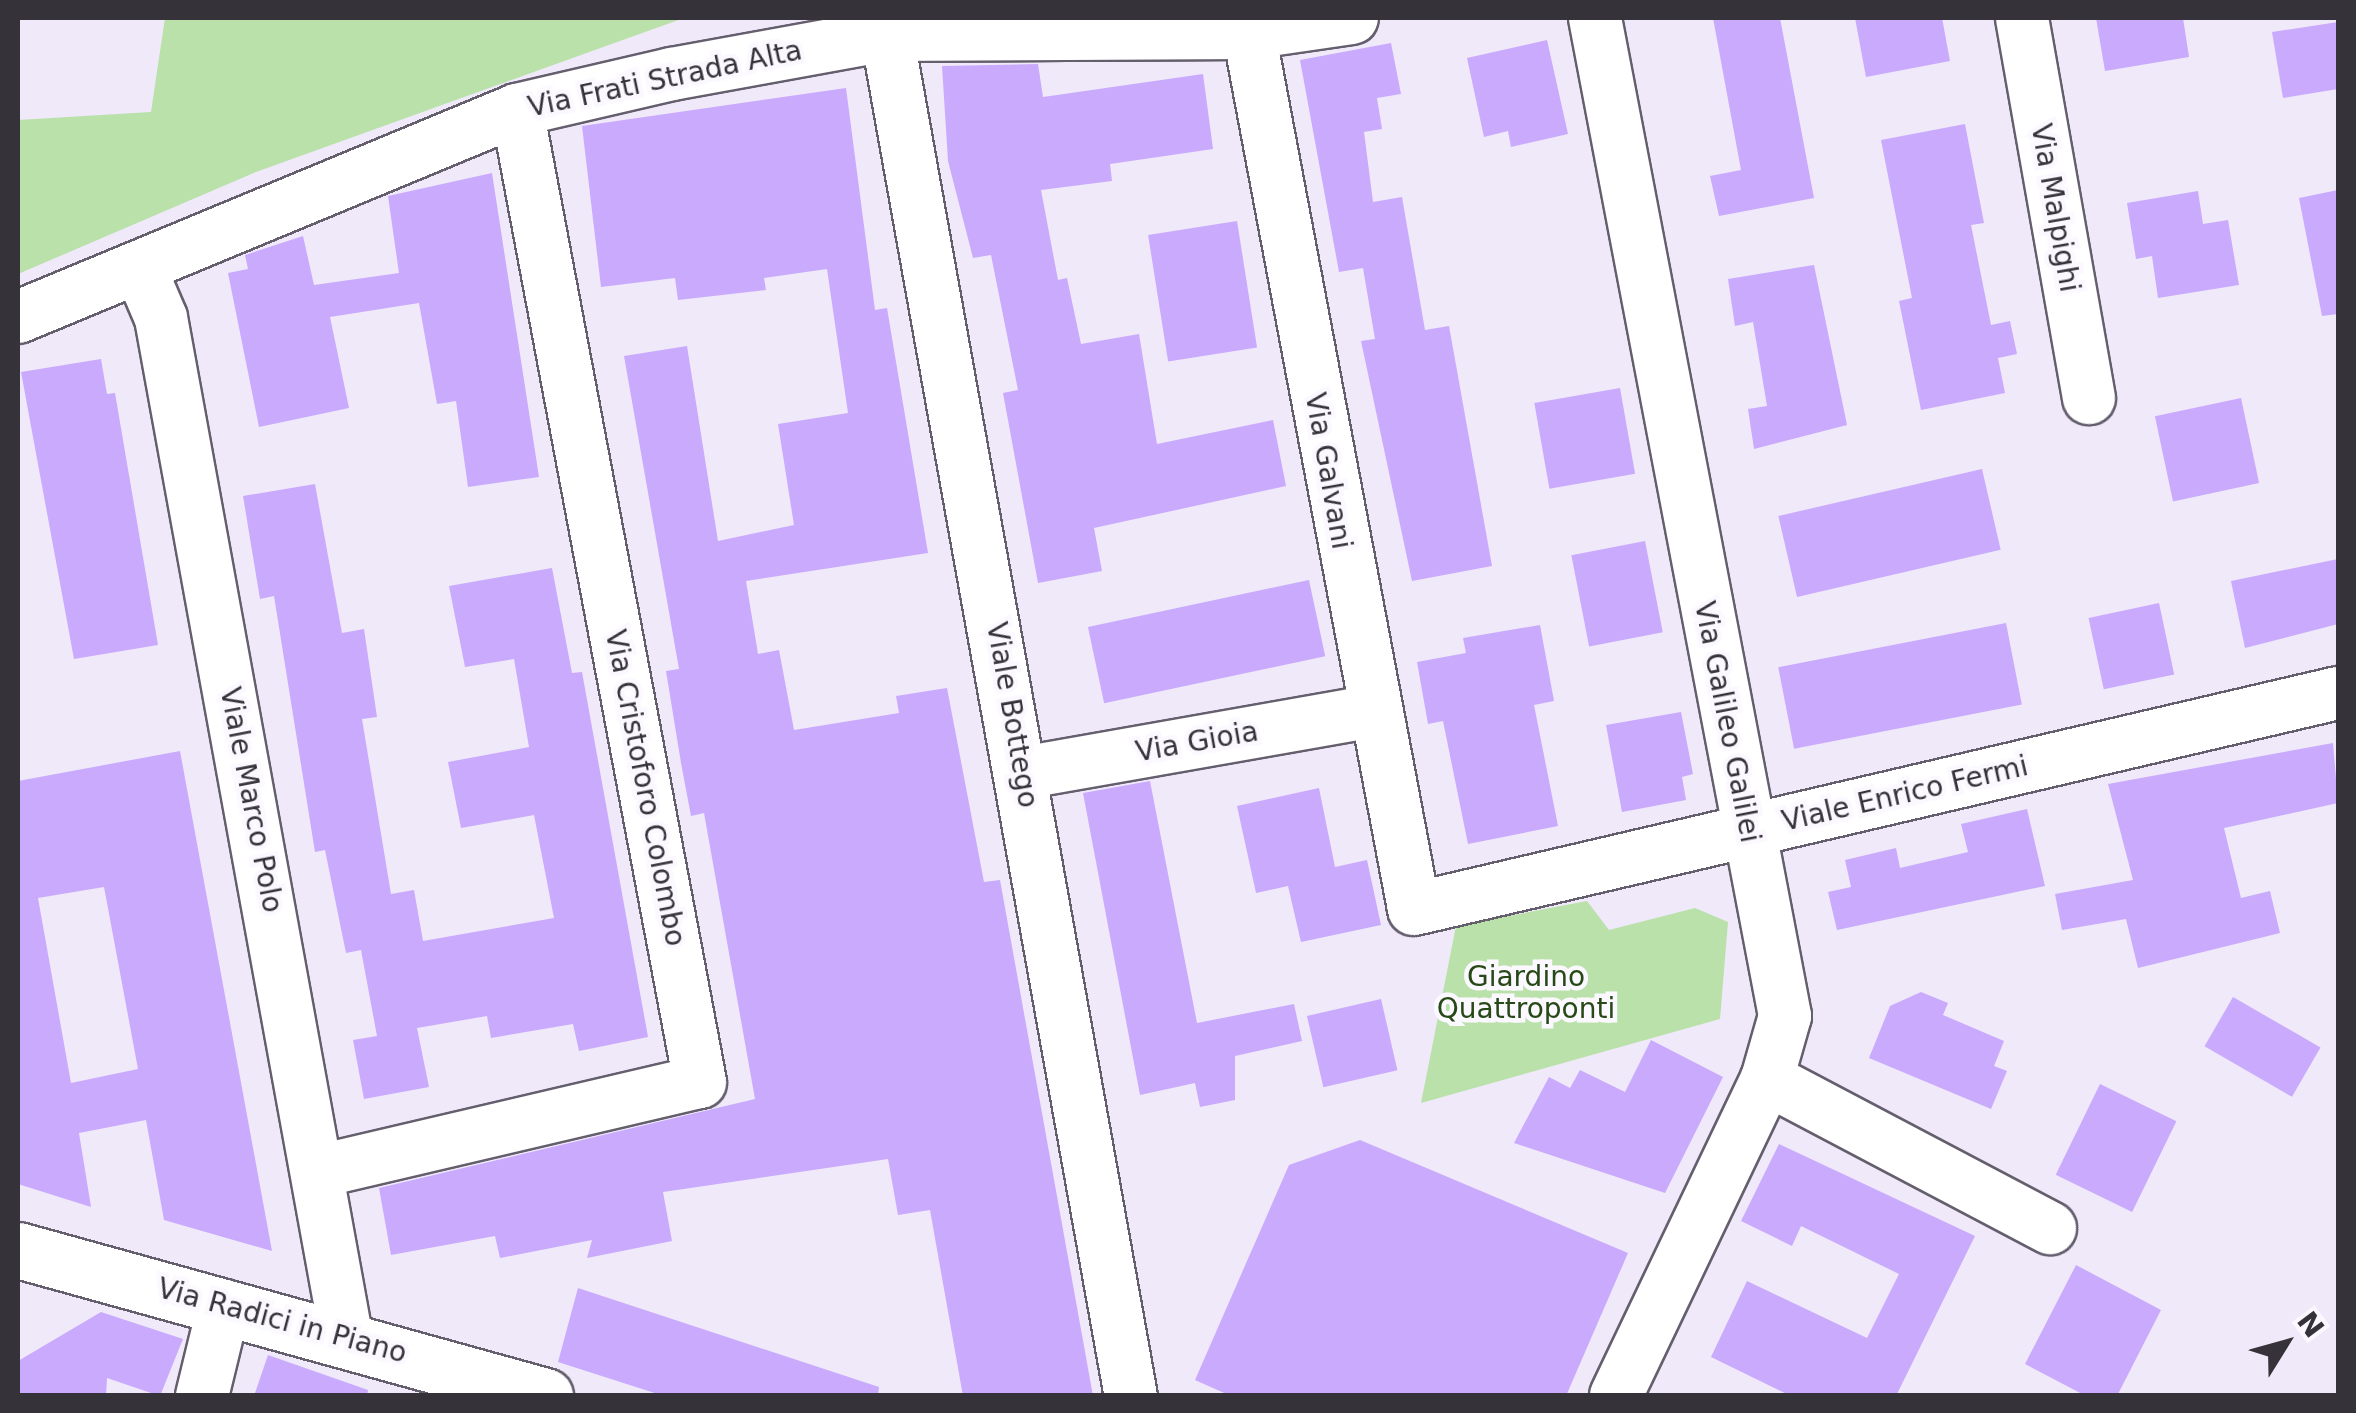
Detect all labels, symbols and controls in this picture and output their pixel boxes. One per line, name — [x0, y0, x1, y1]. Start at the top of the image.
street label: Via Frati Strada Alta — [525, 34, 805, 124]
street label: Via Malpighi — [2024, 121, 2086, 295]
street label: Via Galvani — [1298, 390, 1358, 552]
street label: Via Galileo Galilei — [1687, 599, 1767, 845]
street label: Viale Bottego — [979, 620, 1045, 810]
street label: Via Cristoforo Colombo — [598, 627, 692, 949]
street label: Viale Marco Polo — [213, 684, 289, 916]
street label: Via Gioia — [1133, 715, 1261, 769]
street label: Viale Enrico Fermi — [1779, 749, 2031, 839]
park label: Giardino Quattroponti — [1437, 960, 1615, 1026]
street label: Via Radici in Piano — [154, 1272, 410, 1370]
north arrow — [2236, 1293, 2336, 1393]
text: N — [2290, 1305, 2331, 1344]

